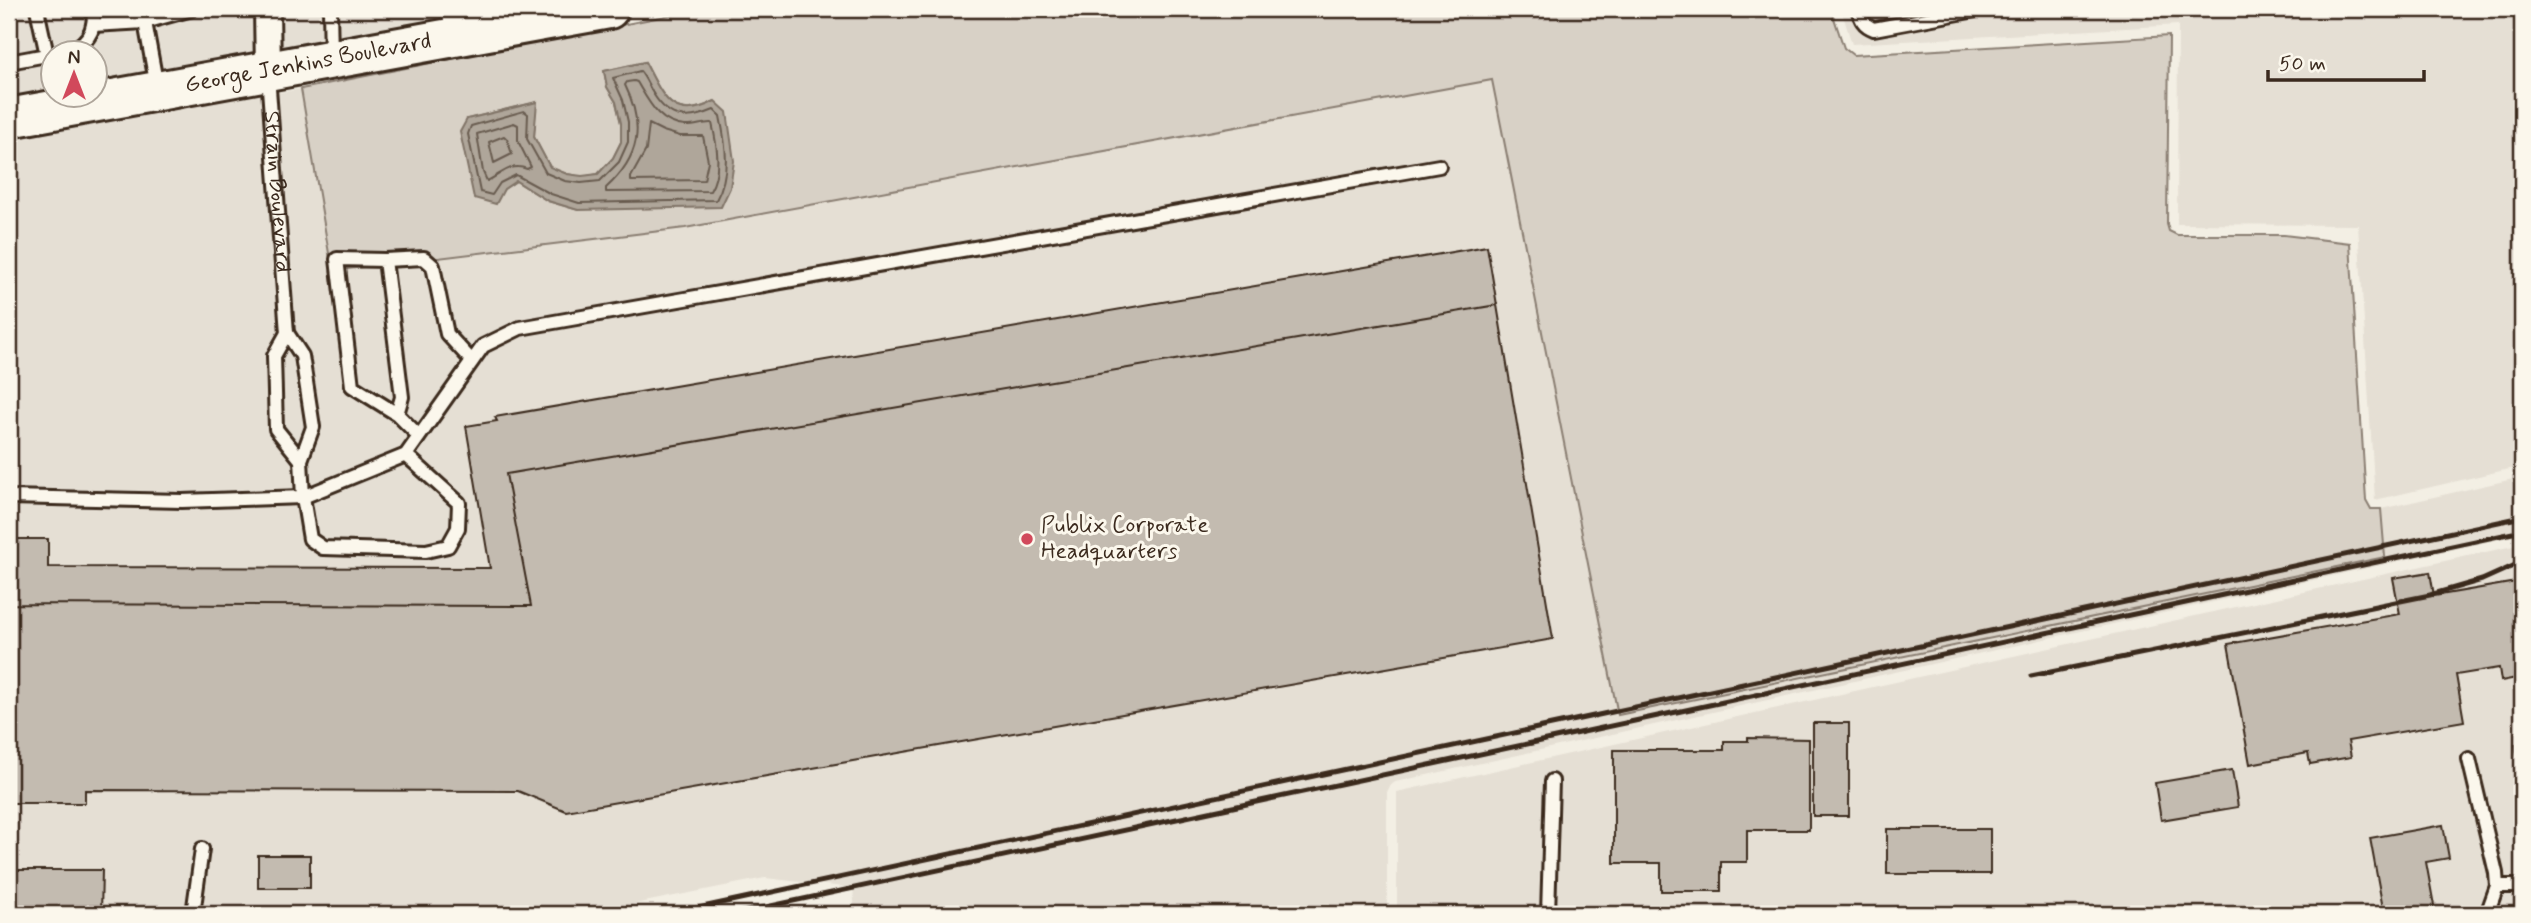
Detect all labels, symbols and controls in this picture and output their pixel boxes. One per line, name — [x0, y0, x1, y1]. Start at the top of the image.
street label: George Jenkins Boulevard — [182, 27, 434, 101]
north arrow — [38, 38, 108, 108]
scale bar — [2268, 38, 2424, 82]
text: N — [68, 46, 80, 71]
text: 50 m — [2279, 50, 2326, 78]
street label: Strain Boulevard — [256, 110, 298, 274]
place label: Publix Corporate Headquarters — [1041, 511, 1208, 567]
marker: Publix Corporate Headquarters — [1019, 531, 1035, 547]

